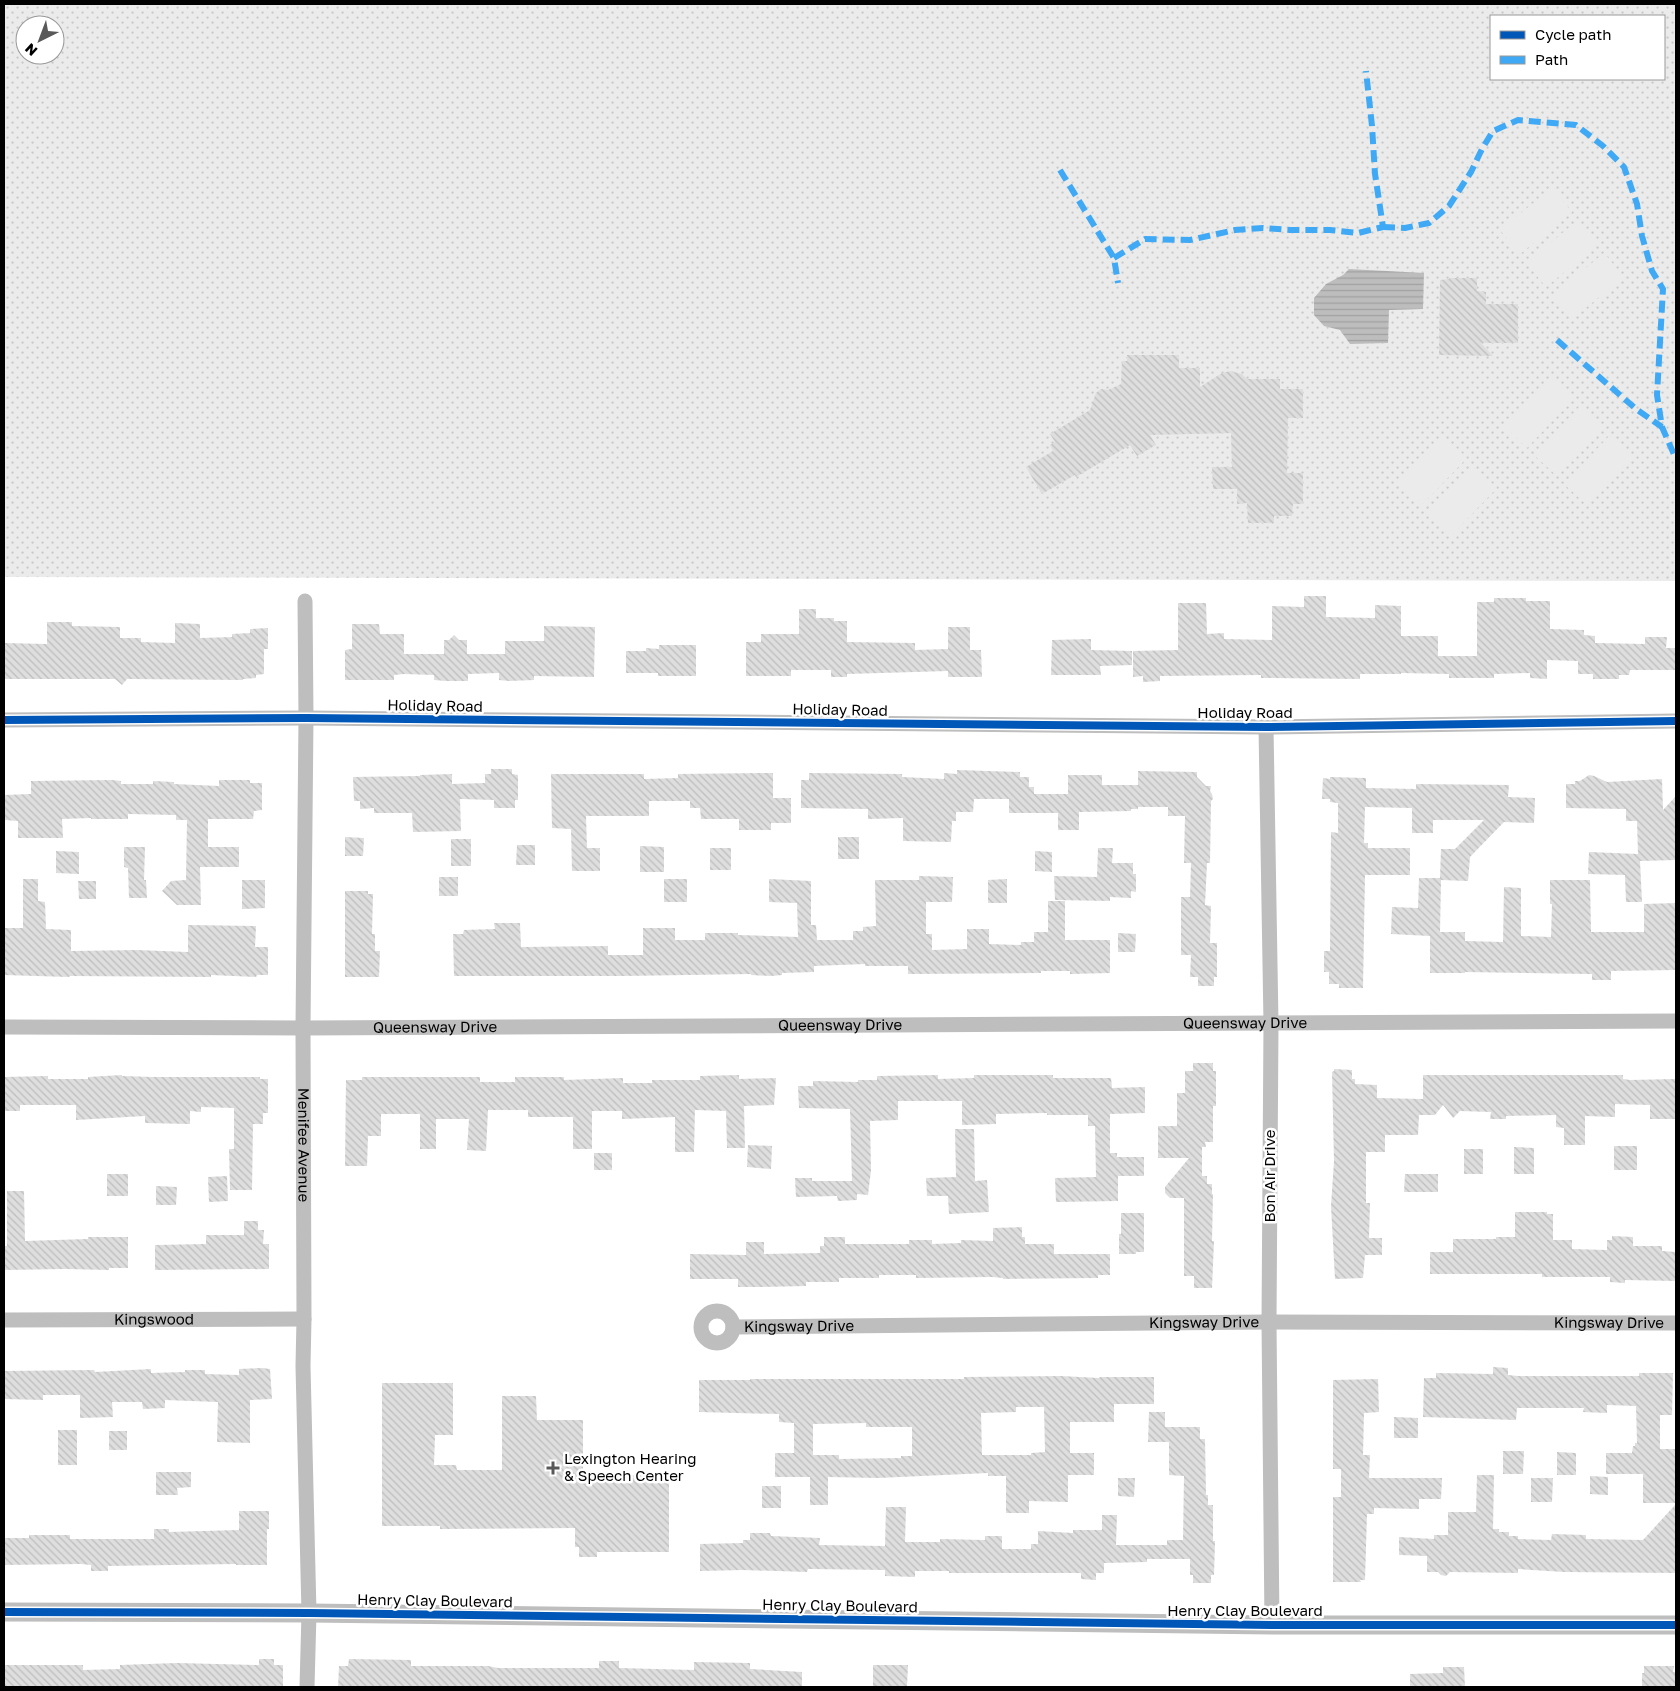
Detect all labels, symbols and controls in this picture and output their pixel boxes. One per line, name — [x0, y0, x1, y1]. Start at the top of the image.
north arrow — [15, 15, 65, 65]
legend — [1490, 15, 1665, 80]
text: Cycle path — [1535, 25, 1611, 43]
text: N — [21, 40, 41, 60]
text: Path — [1535, 50, 1568, 68]
street label: Holiday Road — [387, 695, 483, 715]
street label: Holiday Road — [792, 699, 888, 719]
street label: Holiday Road — [1197, 703, 1293, 721]
street label: Queensway Drive — [1183, 1013, 1307, 1032]
street label: Queensway Drive — [778, 1015, 902, 1034]
street label: Queensway Drive — [373, 1017, 497, 1036]
street label: Menifee Avenue — [295, 1088, 314, 1202]
street label: Bon Air Drive — [1260, 1129, 1278, 1222]
street label: Kingswood — [114, 1309, 194, 1328]
street label: Kingsway Drive — [1149, 1312, 1259, 1331]
street label: Kingsway Drive — [1554, 1313, 1664, 1331]
street label: Kingsway Drive — [744, 1316, 854, 1335]
place label: Lexington Hearing & Speech Center — [564, 1449, 696, 1484]
marker: Lexington Hearing & Speech Center — [546, 1461, 560, 1475]
street label: Henry Clay Boulevard — [357, 1590, 513, 1610]
street label: Henry Clay Boulevard — [762, 1595, 918, 1615]
street label: Henry Clay Boulevard — [1167, 1601, 1323, 1619]

